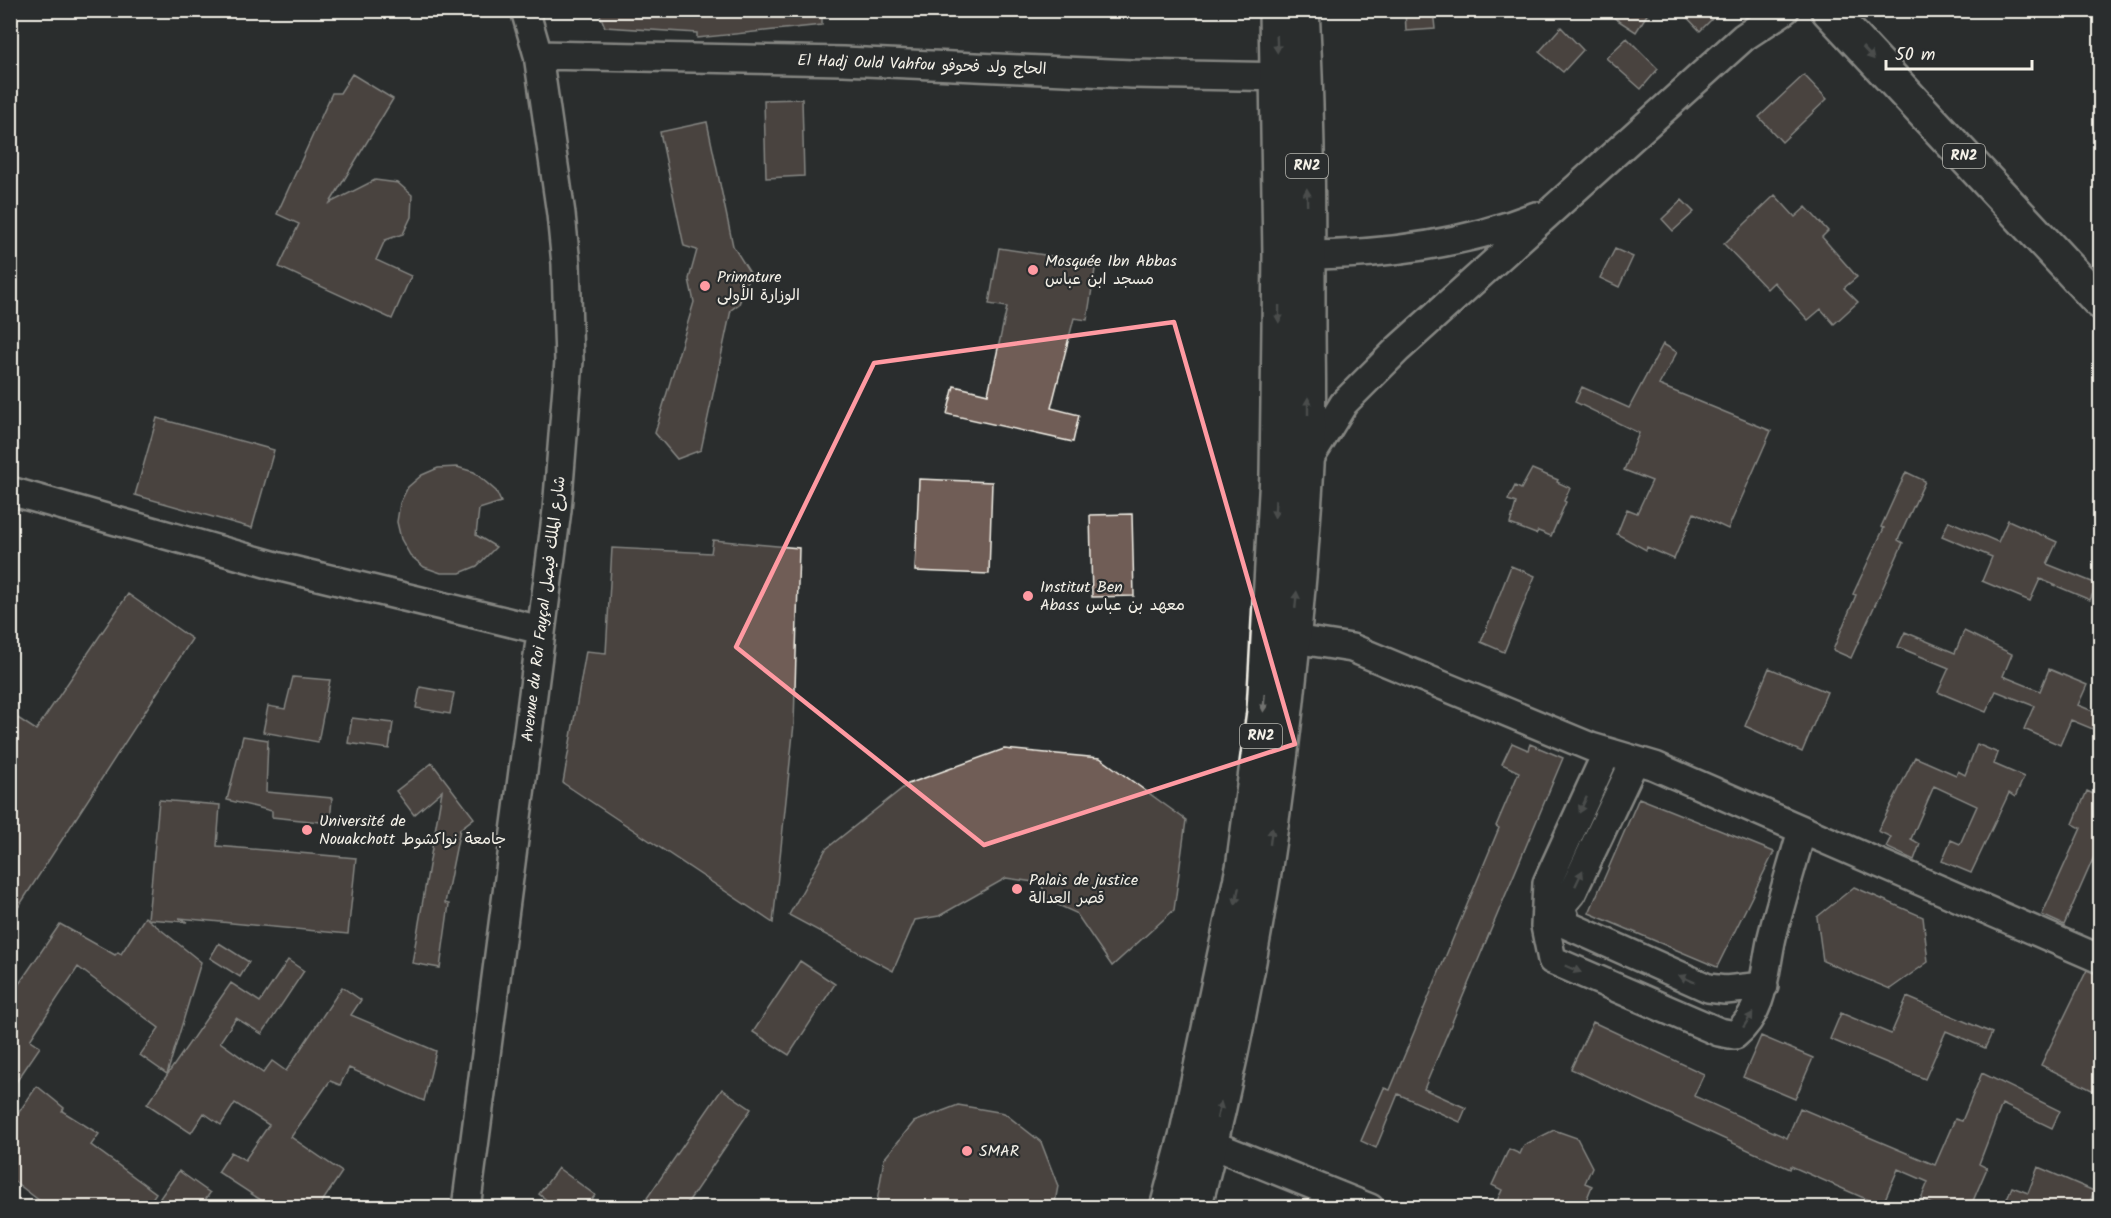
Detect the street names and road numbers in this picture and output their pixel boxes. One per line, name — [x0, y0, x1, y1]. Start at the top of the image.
street label: El Hadj Ould Vahfou الحاج ولد فحوفو — [797, 48, 1047, 82]
road number: RN2 — [1943, 144, 1985, 168]
road number: RN2 — [1286, 154, 1328, 178]
street label: Avenue du Roi Fayçal شارع الملك فيصل — [515, 475, 573, 743]
road number: RN2 — [1240, 724, 1282, 748]

